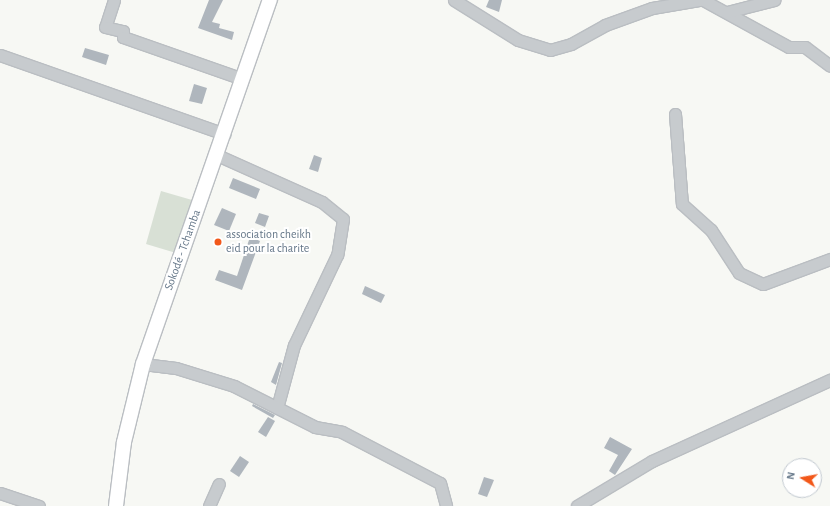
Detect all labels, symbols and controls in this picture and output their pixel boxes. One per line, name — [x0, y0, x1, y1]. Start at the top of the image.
street label: Sokodé - Tchamba — [162, 208, 204, 292]
place label: association cheikh eid pour la charite — [226, 228, 311, 256]
marker: association cheikh eid pour la charite — [213, 237, 223, 247]
north arrow — [782, 458, 822, 498]
text: N — [785, 471, 797, 481]

